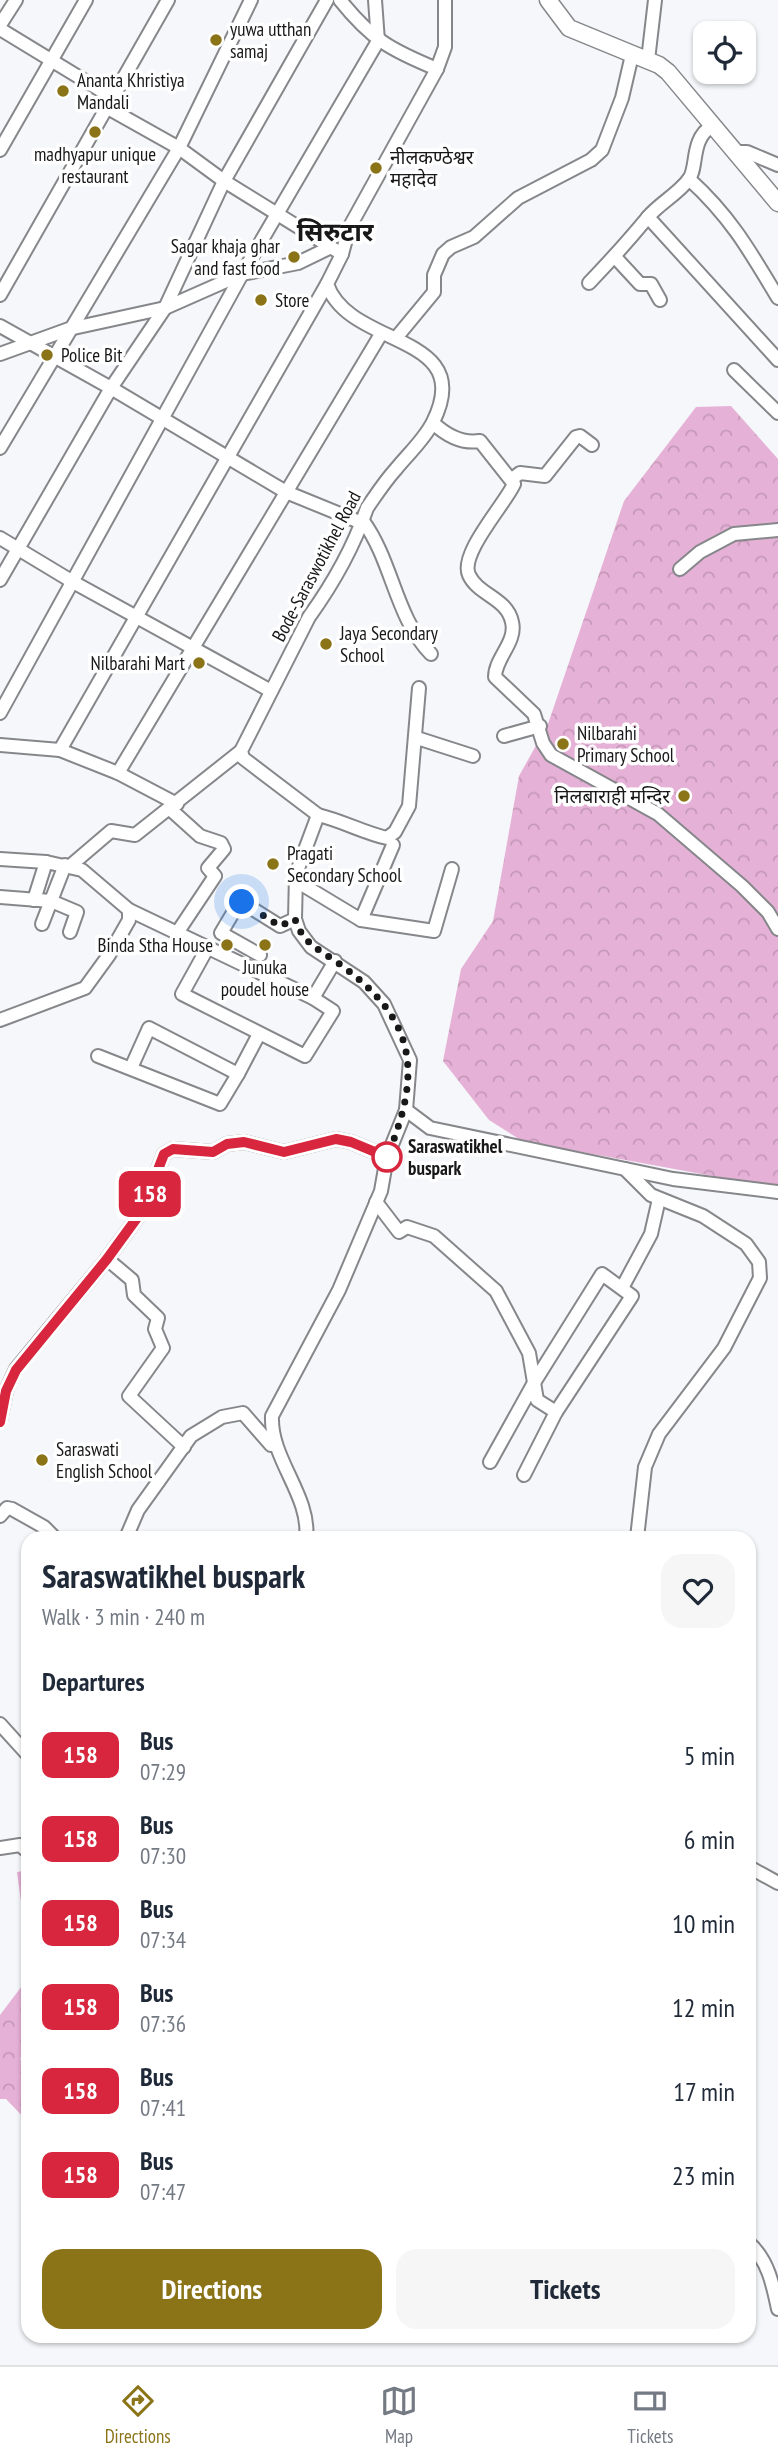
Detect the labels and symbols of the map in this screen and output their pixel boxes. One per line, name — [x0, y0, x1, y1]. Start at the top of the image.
place label: yuwa utthan samaj — [230, 17, 311, 63]
marker: yuwa utthan samaj — [208, 32, 224, 48]
place label: Ananta Khristiya Mandali — [77, 68, 185, 114]
marker: Ananta Khristiya Mandali — [55, 83, 71, 99]
marker: madhyapur unique restaurant — [87, 124, 103, 140]
place label: madhyapur unique restaurant — [34, 142, 156, 188]
place label: नीलकण्ठेश्वर महादेव — [390, 145, 475, 191]
marker: नीलकण्ठेश्वर महादेव — [368, 160, 384, 176]
district label: सिरुटार — [297, 215, 374, 248]
place label: Sagar khaja ghar and fast food — [171, 234, 281, 280]
marker: Sagar khaja ghar and fast food — [286, 249, 302, 265]
place label: Store — [275, 288, 310, 312]
marker: Store — [253, 292, 269, 308]
place label: Police Bit — [61, 343, 123, 367]
marker: Police Bit — [39, 347, 55, 363]
street label: Bode-Saraswotikhel Road — [266, 487, 366, 645]
place label: Jaya Secondary School — [339, 621, 439, 667]
marker: Jaya Secondary School — [318, 636, 334, 652]
place label: Nilbarahi Mart — [90, 651, 186, 675]
marker: Nilbarahi Mart — [191, 655, 207, 671]
place label: Nilbarahi Primary School — [577, 721, 675, 767]
marker: Nilbarahi Primary School — [555, 736, 571, 752]
place label: निलबाराही मन्दिर — [554, 784, 671, 808]
marker: निलबाराही मन्दिर — [676, 788, 692, 804]
place label: Pragati Secondary School — [287, 841, 402, 887]
marker: Pragati Secondary School — [265, 856, 281, 872]
your location — [224, 884, 259, 919]
place label: Binda Stha House — [97, 933, 213, 957]
marker: Binda Stha House — [219, 937, 235, 953]
marker: Junuka poudel house — [257, 937, 273, 953]
place label: Junuka poudel house — [221, 955, 309, 1001]
place label: Saraswatikhel buspark — [408, 1134, 503, 1180]
marker: Saraswatikhel buspark — [372, 1142, 402, 1172]
line badge: 158 — [110, 1171, 190, 1217]
place label: Saraswati English School — [56, 1437, 153, 1483]
marker: Saraswati English School — [34, 1452, 50, 1468]

